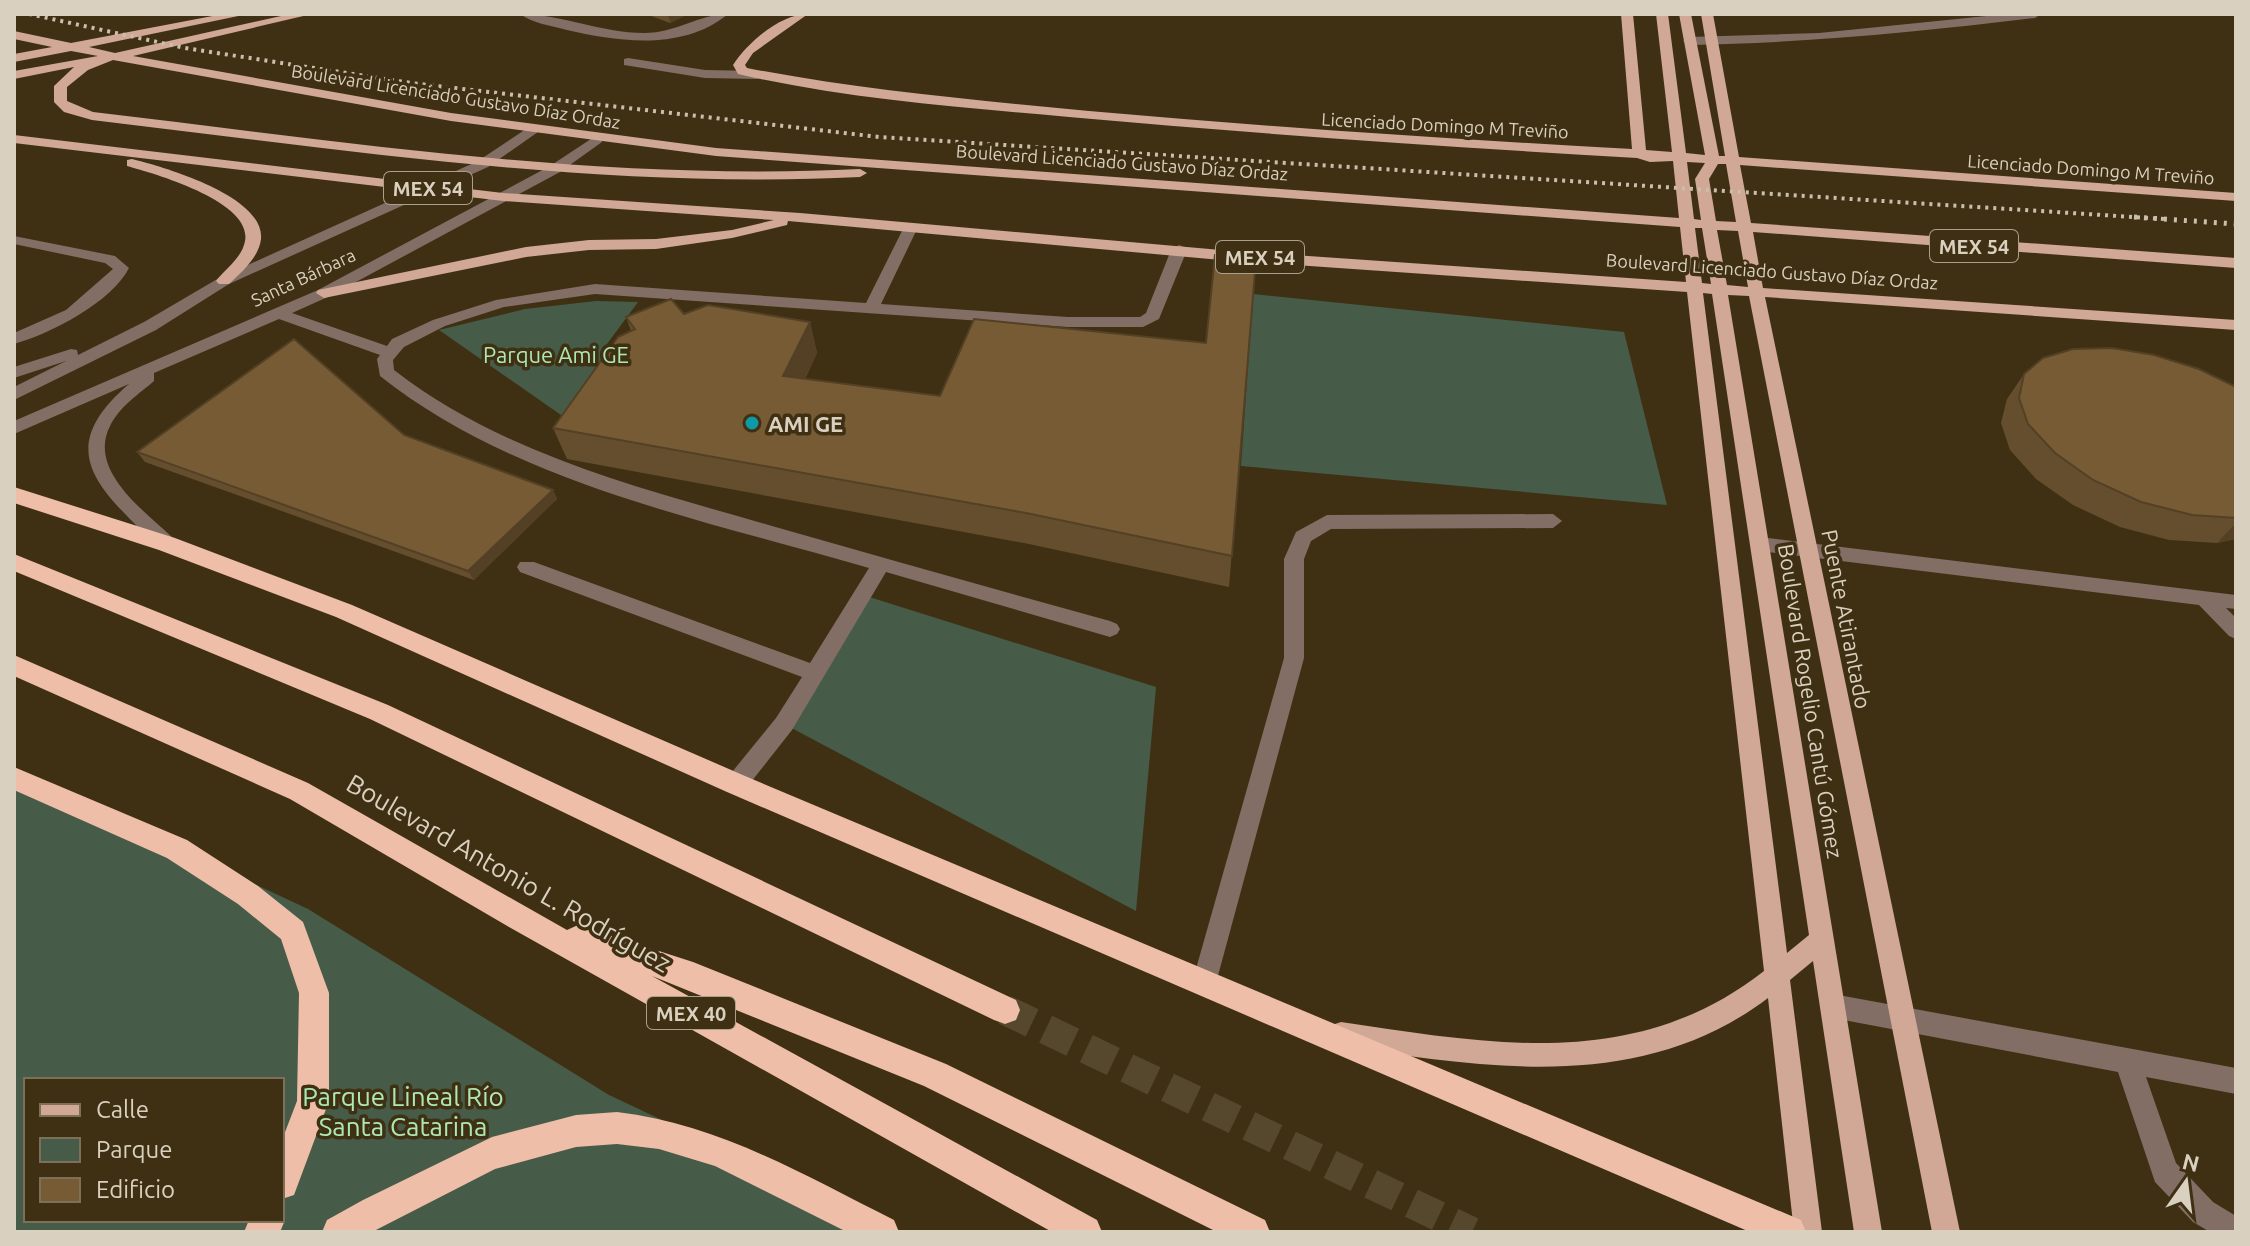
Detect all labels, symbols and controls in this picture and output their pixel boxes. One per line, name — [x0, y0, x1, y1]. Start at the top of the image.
street label: Boulevard Licenciado Gustavo Díaz Ordaz — [290, 60, 622, 132]
street label: Licenciado Domingo M Treviño — [1321, 109, 1569, 141]
street label: Boulevard Licenciado Gustavo Díaz Ordaz — [955, 140, 1289, 184]
street label: Licenciado Domingo M Treviño — [1967, 150, 2215, 188]
road number: MEX 54 — [384, 172, 472, 204]
road number: MEX 54 — [1930, 230, 2018, 262]
road number: MEX 54 — [1216, 241, 1304, 273]
street label: Santa Bárbara — [248, 244, 358, 310]
street label: Boulevard Licenciado Gustavo Díaz Ordaz — [1605, 249, 1939, 293]
park label: Parque Ami GE — [483, 342, 629, 367]
place label: AMI GE — [768, 411, 843, 436]
marker: AMI GE — [743, 414, 761, 432]
street label: Puente Atirantado — [1817, 527, 1877, 711]
street label: Boulevard Rogelio Cantú Gómez — [1774, 542, 1848, 860]
street label: Boulevard Antonio L. Rodríguez — [342, 768, 676, 978]
road number: MEX 40 — [647, 997, 735, 1029]
legend — [24, 1078, 284, 1222]
park label: Parque Lineal Río Santa Catarina — [302, 1082, 504, 1141]
text: Calle — [96, 1096, 149, 1123]
text: Parque — [96, 1136, 173, 1163]
north arrow — [2146, 1142, 2226, 1222]
text: N — [2180, 1148, 2202, 1176]
text: Edificio — [96, 1176, 175, 1203]

